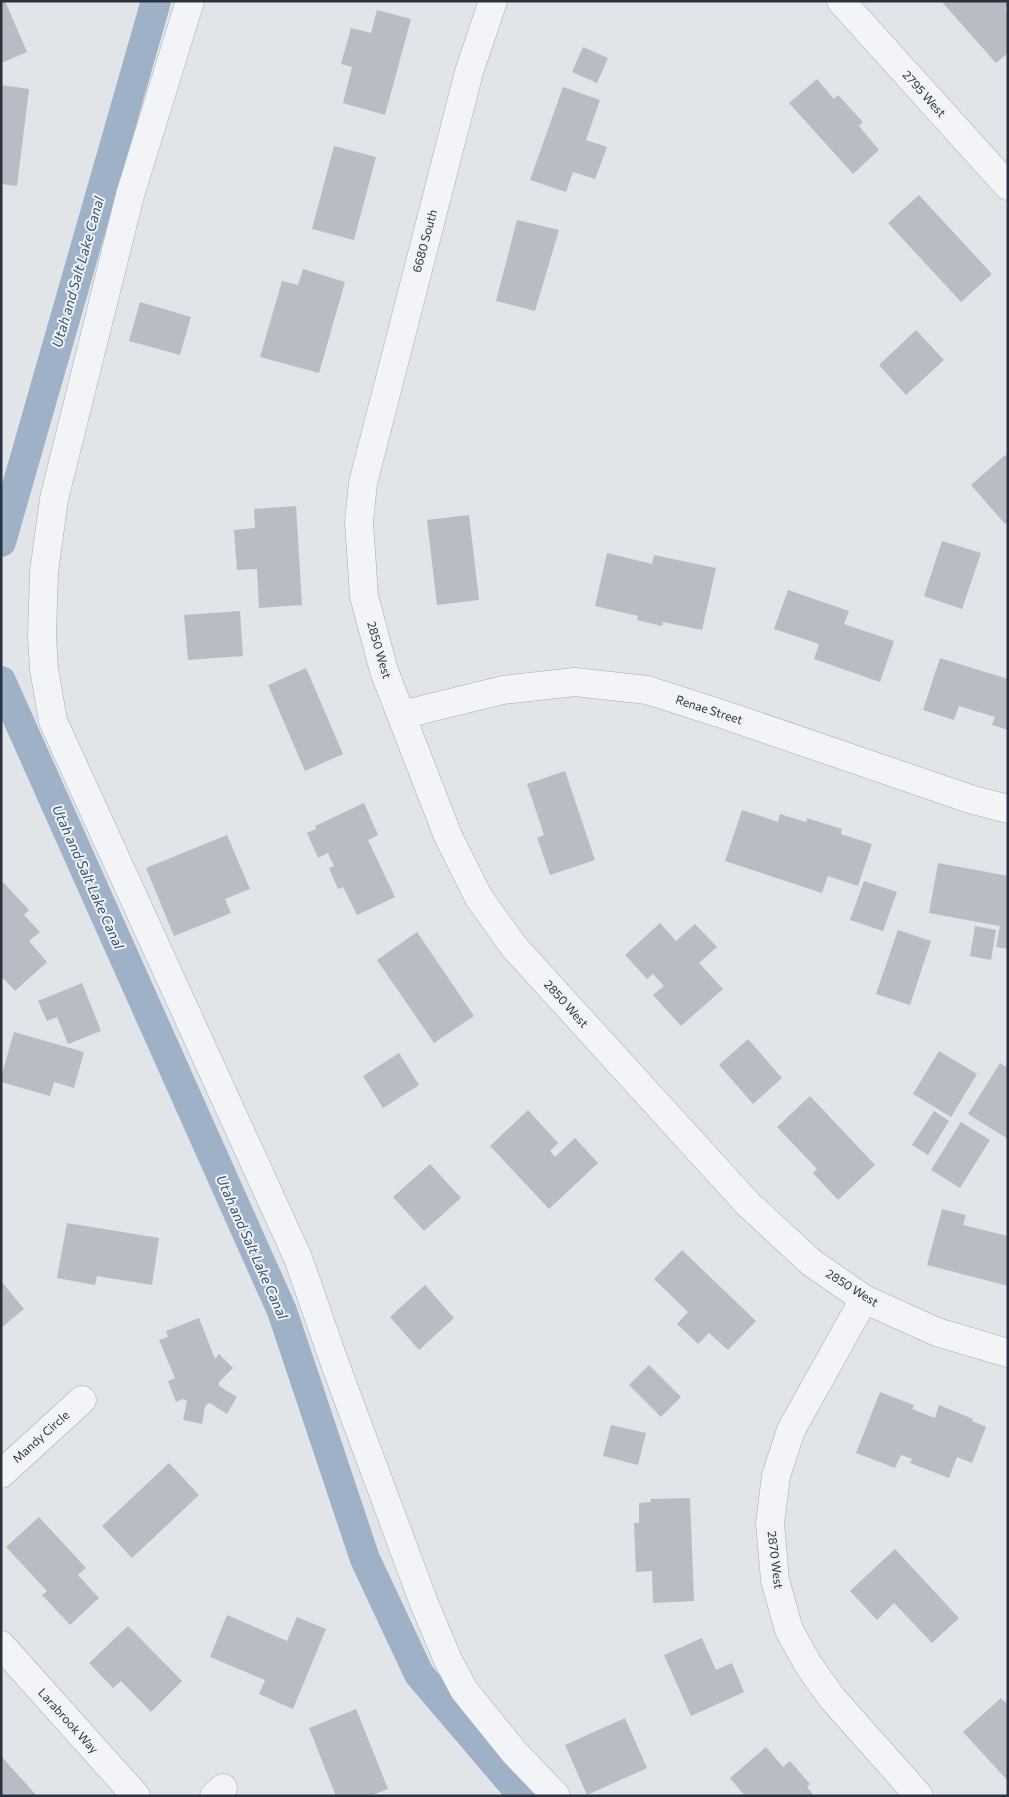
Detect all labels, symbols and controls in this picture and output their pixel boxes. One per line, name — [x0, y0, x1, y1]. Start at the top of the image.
street label: 2795 West — [900, 67, 949, 119]
water label: Utah and Salt Lake Canal — [48, 194, 107, 349]
street label: 6680 South — [409, 208, 439, 274]
street label: 2850 West — [365, 619, 395, 680]
street label: Renae Street — [674, 692, 745, 726]
water label: Utah and Salt Lake Canal — [49, 802, 128, 952]
street label: 2850 West — [542, 977, 592, 1030]
water label: Utah and Salt Lake Canal — [213, 1172, 292, 1322]
street label: 2850 West — [824, 1266, 881, 1309]
street label: Mandy Circle — [9, 1407, 71, 1465]
street label: 2870 West — [765, 1530, 787, 1590]
street label: Larabrook Way — [36, 1685, 102, 1756]

